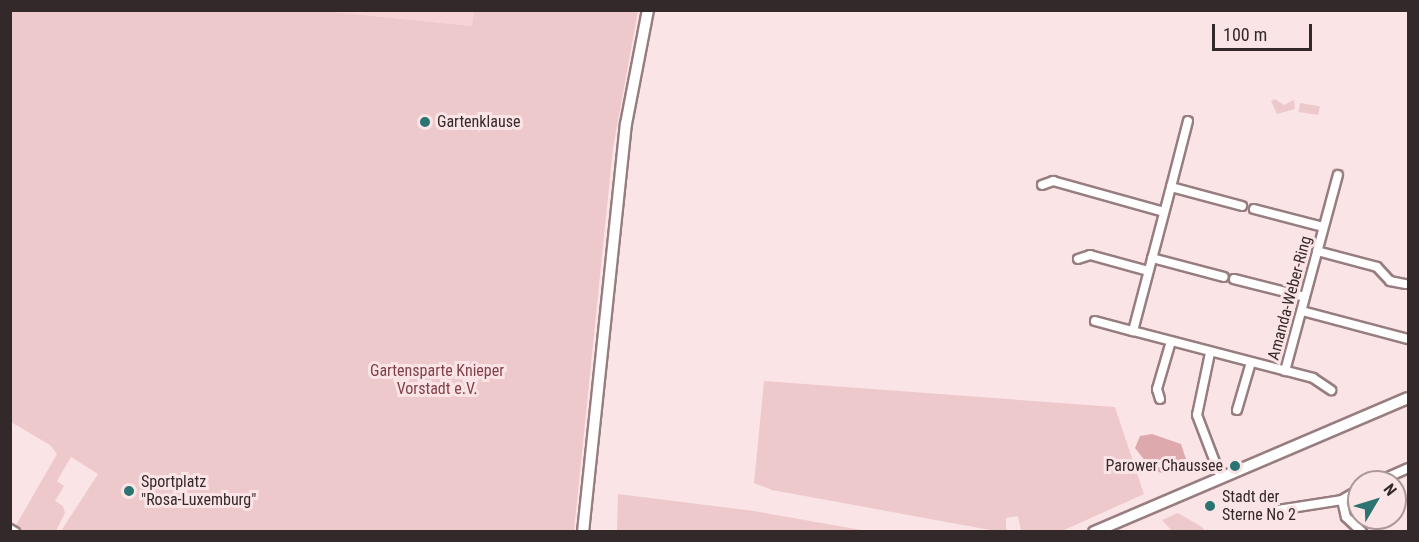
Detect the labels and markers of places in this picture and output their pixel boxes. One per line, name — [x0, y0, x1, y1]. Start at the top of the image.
place label: Gartenklause — [437, 112, 520, 132]
marker: Gartenklause — [418, 115, 432, 129]
place label: Parower Chaussee — [1106, 456, 1223, 476]
marker: Parower Chaussee — [1228, 459, 1242, 473]
place label: Sportplatz "Rosa-Luxemburg" — [141, 472, 256, 510]
marker: Sportplatz "Rosa-Luxemburg" — [122, 484, 136, 498]
place label: Stadt der Sterne No 2 — [1222, 487, 1296, 525]
marker: Stadt der Sterne No 2 — [1203, 499, 1217, 513]

